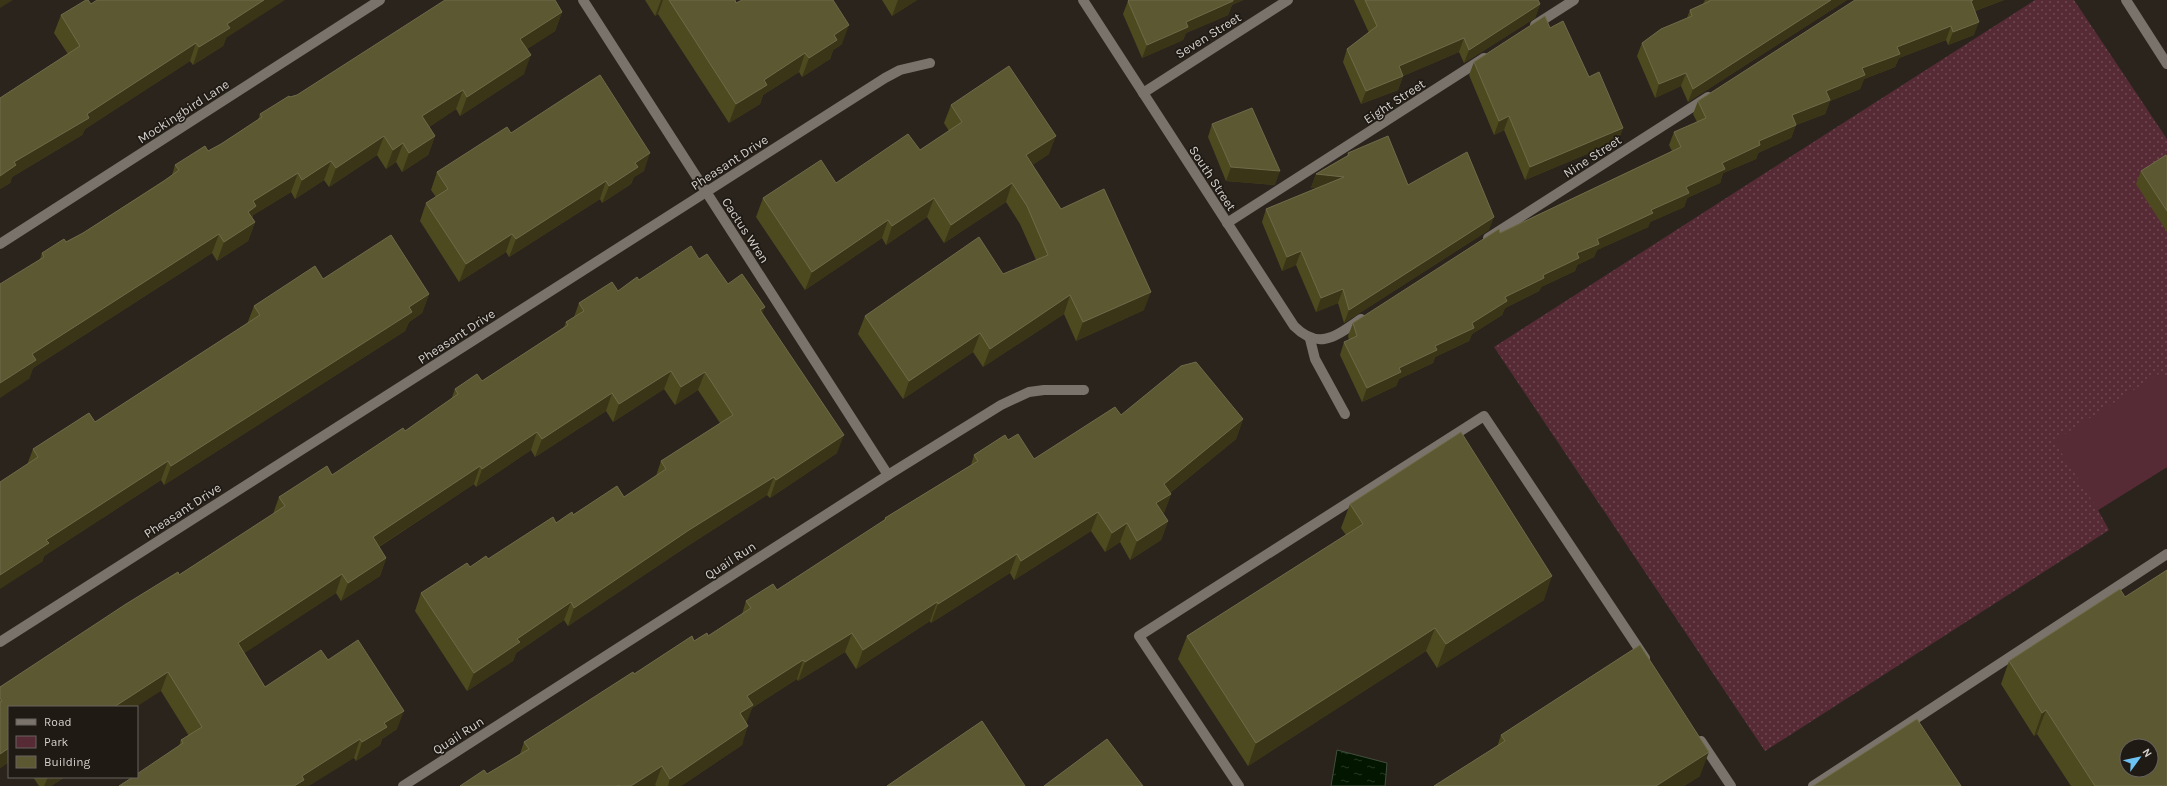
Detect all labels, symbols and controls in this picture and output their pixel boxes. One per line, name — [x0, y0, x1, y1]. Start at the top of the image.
street label: Seven Street — [1173, 9, 1244, 61]
street label: Mockingbird Lane — [135, 76, 232, 147]
street label: Eight Street — [1361, 76, 1428, 127]
street label: Pheasant Drive — [688, 132, 771, 193]
street label: Nine Street — [1560, 132, 1624, 181]
street label: South Street — [1186, 143, 1239, 214]
street label: Cactus Wren — [719, 195, 772, 266]
street label: Pheasant Drive — [415, 306, 498, 367]
street label: Pheasant Drive — [141, 480, 224, 541]
street label: Quail Run — [702, 538, 759, 582]
legend — [8, 706, 138, 778]
street label: Quail Run — [430, 713, 487, 757]
text: Road — [44, 715, 72, 729]
text: Park — [44, 735, 69, 749]
north arrow — [2119, 738, 2159, 778]
text: N — [2139, 746, 2155, 760]
text: Building — [44, 755, 91, 769]

